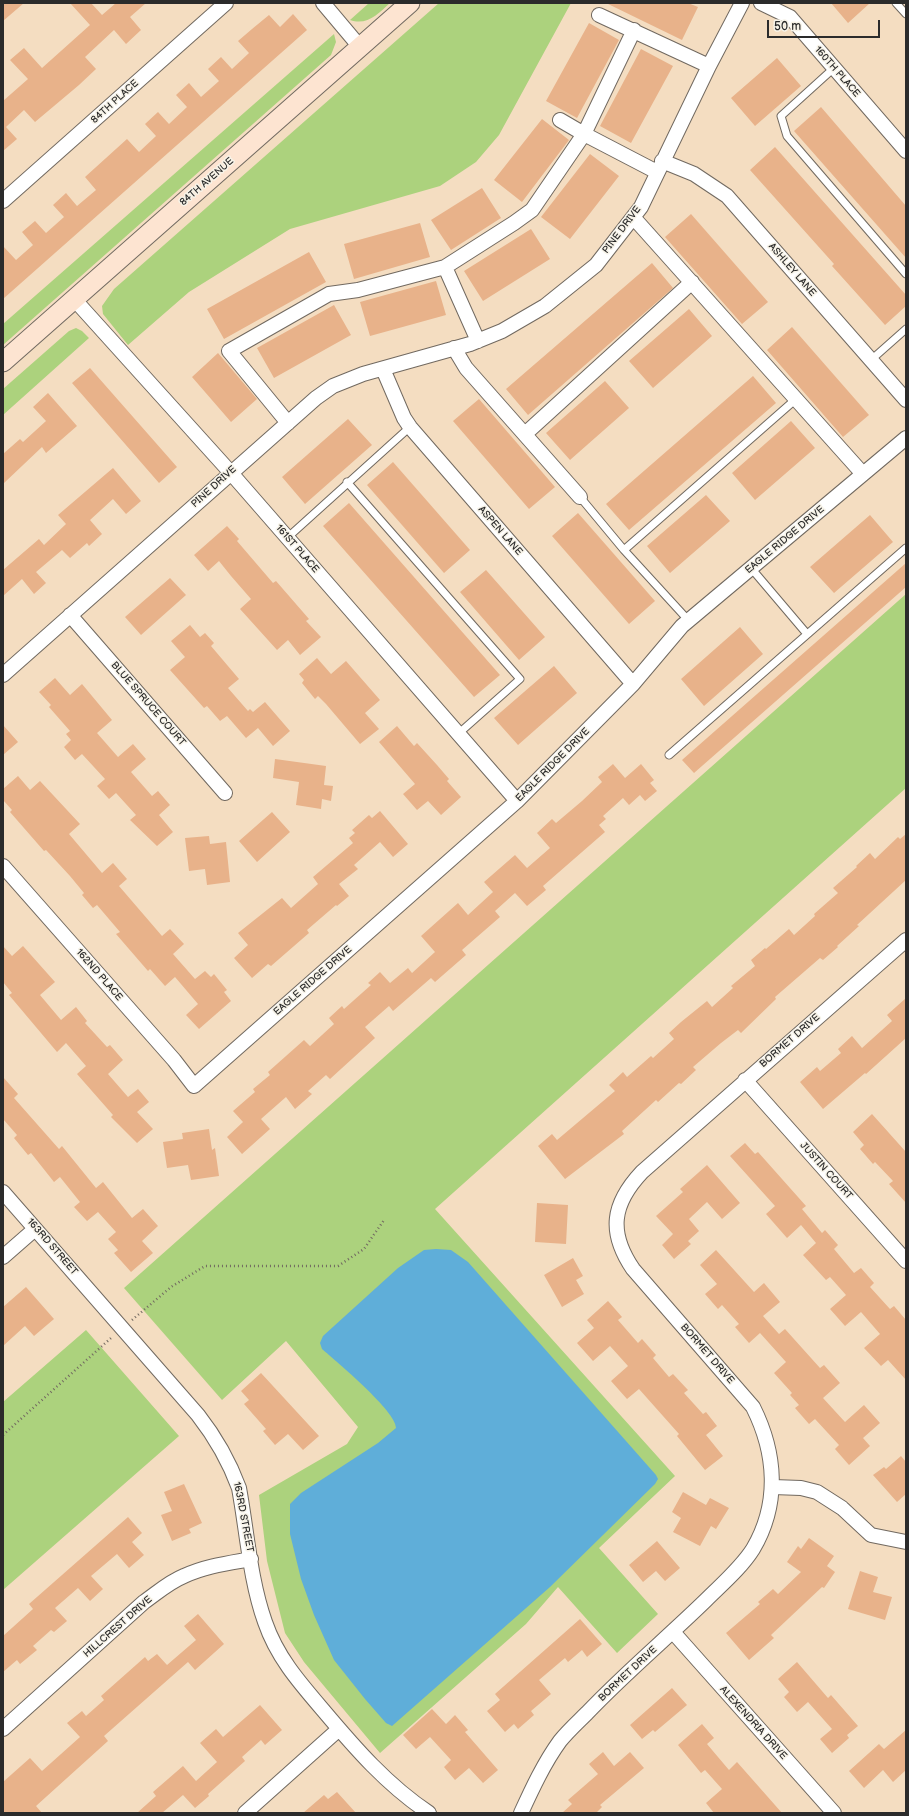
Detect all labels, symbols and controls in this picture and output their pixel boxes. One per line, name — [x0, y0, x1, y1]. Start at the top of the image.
scale bar — [769, 12, 882, 38]
text: 50 m — [774, 19, 801, 34]
street label: 160TH PLACE — [812, 44, 862, 100]
street label: 84TH PLACE — [89, 78, 141, 126]
street label: 84TH AVENUE — [178, 155, 236, 209]
street label: PINE DRIVE — [600, 204, 644, 256]
street label: ASHLEY LANE — [766, 241, 818, 299]
street label: PINE DRIVE — [189, 464, 239, 510]
street label: EAGLE RIDGE DRIVE — [743, 503, 827, 577]
street label: ASPEN LANE — [475, 504, 525, 558]
street label: 161ST PLACE — [273, 522, 321, 576]
street label: BLUE SPRUCE COURT — [108, 659, 188, 749]
street label: EAGLE RIDGE DRIVE — [514, 726, 592, 804]
street label: EAGLE RIDGE DRIVE — [272, 944, 354, 1018]
street label: 162ND PLACE — [73, 947, 125, 1003]
street label: BORMET DRIVE — [757, 1012, 823, 1070]
street label: JUSTIN COURT — [797, 1140, 855, 1202]
street label: 163RD STREET — [24, 1216, 80, 1278]
street label: BORMET DRIVE — [678, 1321, 736, 1387]
street label: 163RD STREET — [230, 1481, 256, 1553]
street label: HILLCREST DRIVE — [81, 1594, 155, 1660]
street label: BORMET DRIVE — [596, 1644, 660, 1704]
street label: ALEXENDRIA DRIVE — [717, 1684, 789, 1762]

